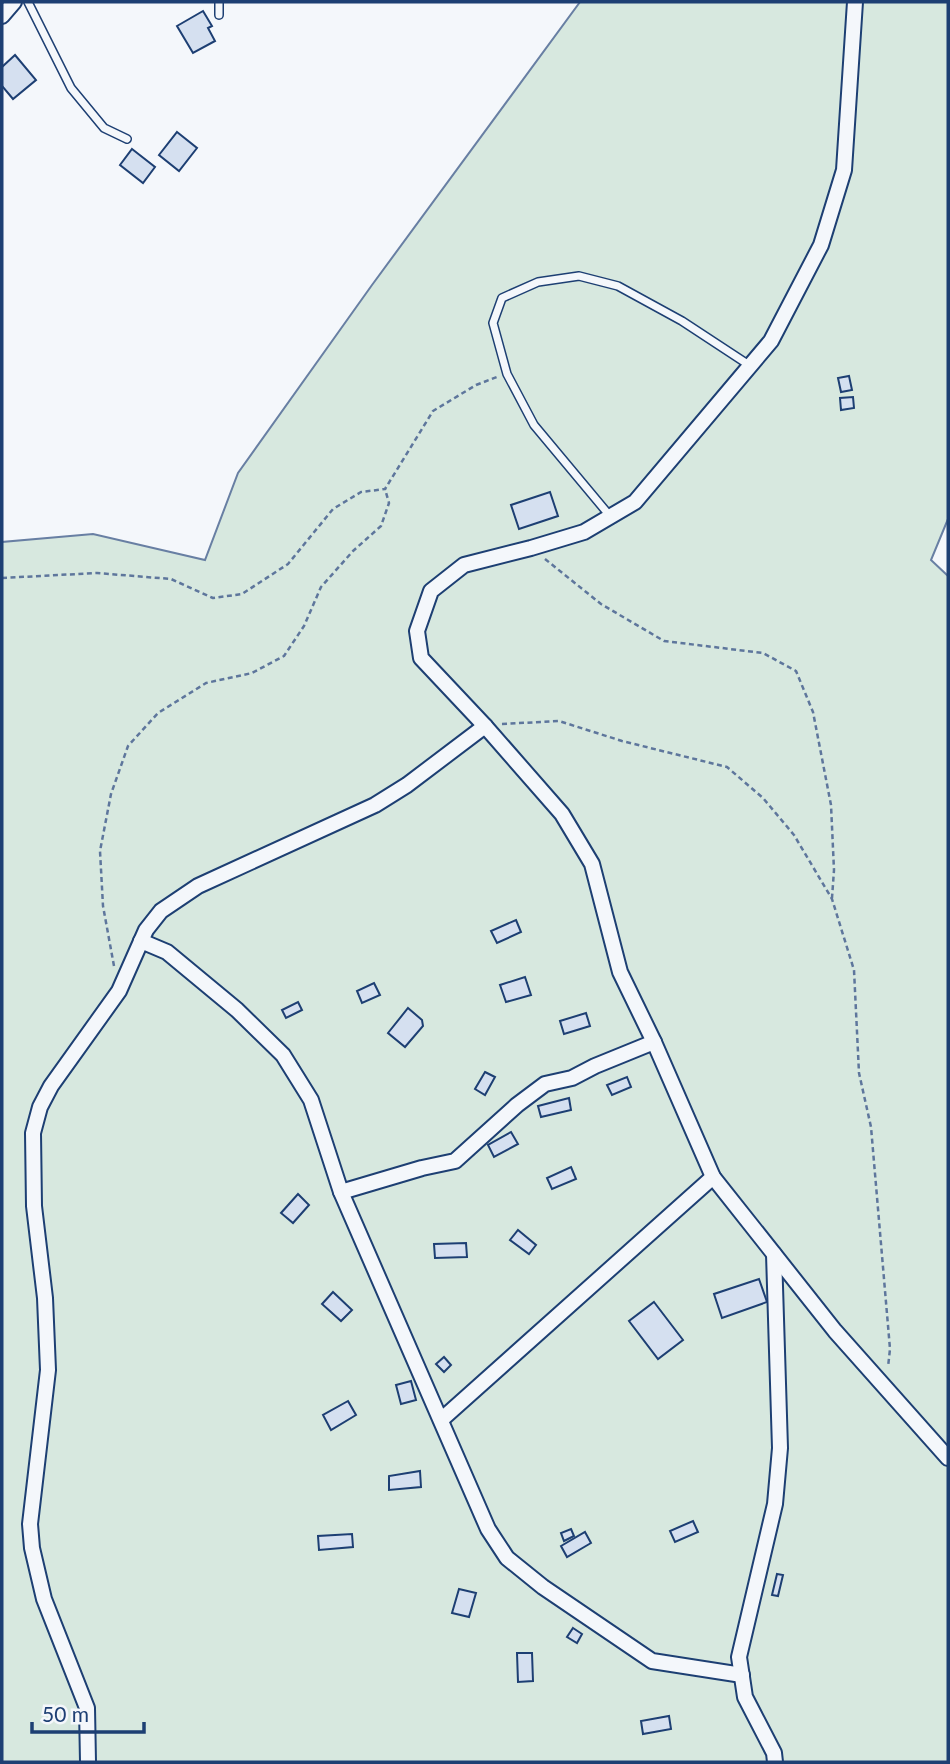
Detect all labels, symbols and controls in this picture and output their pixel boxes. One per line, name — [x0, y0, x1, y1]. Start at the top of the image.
scale bar — [32, 1690, 144, 1734]
text: 50 m — [42, 1701, 89, 1726]

